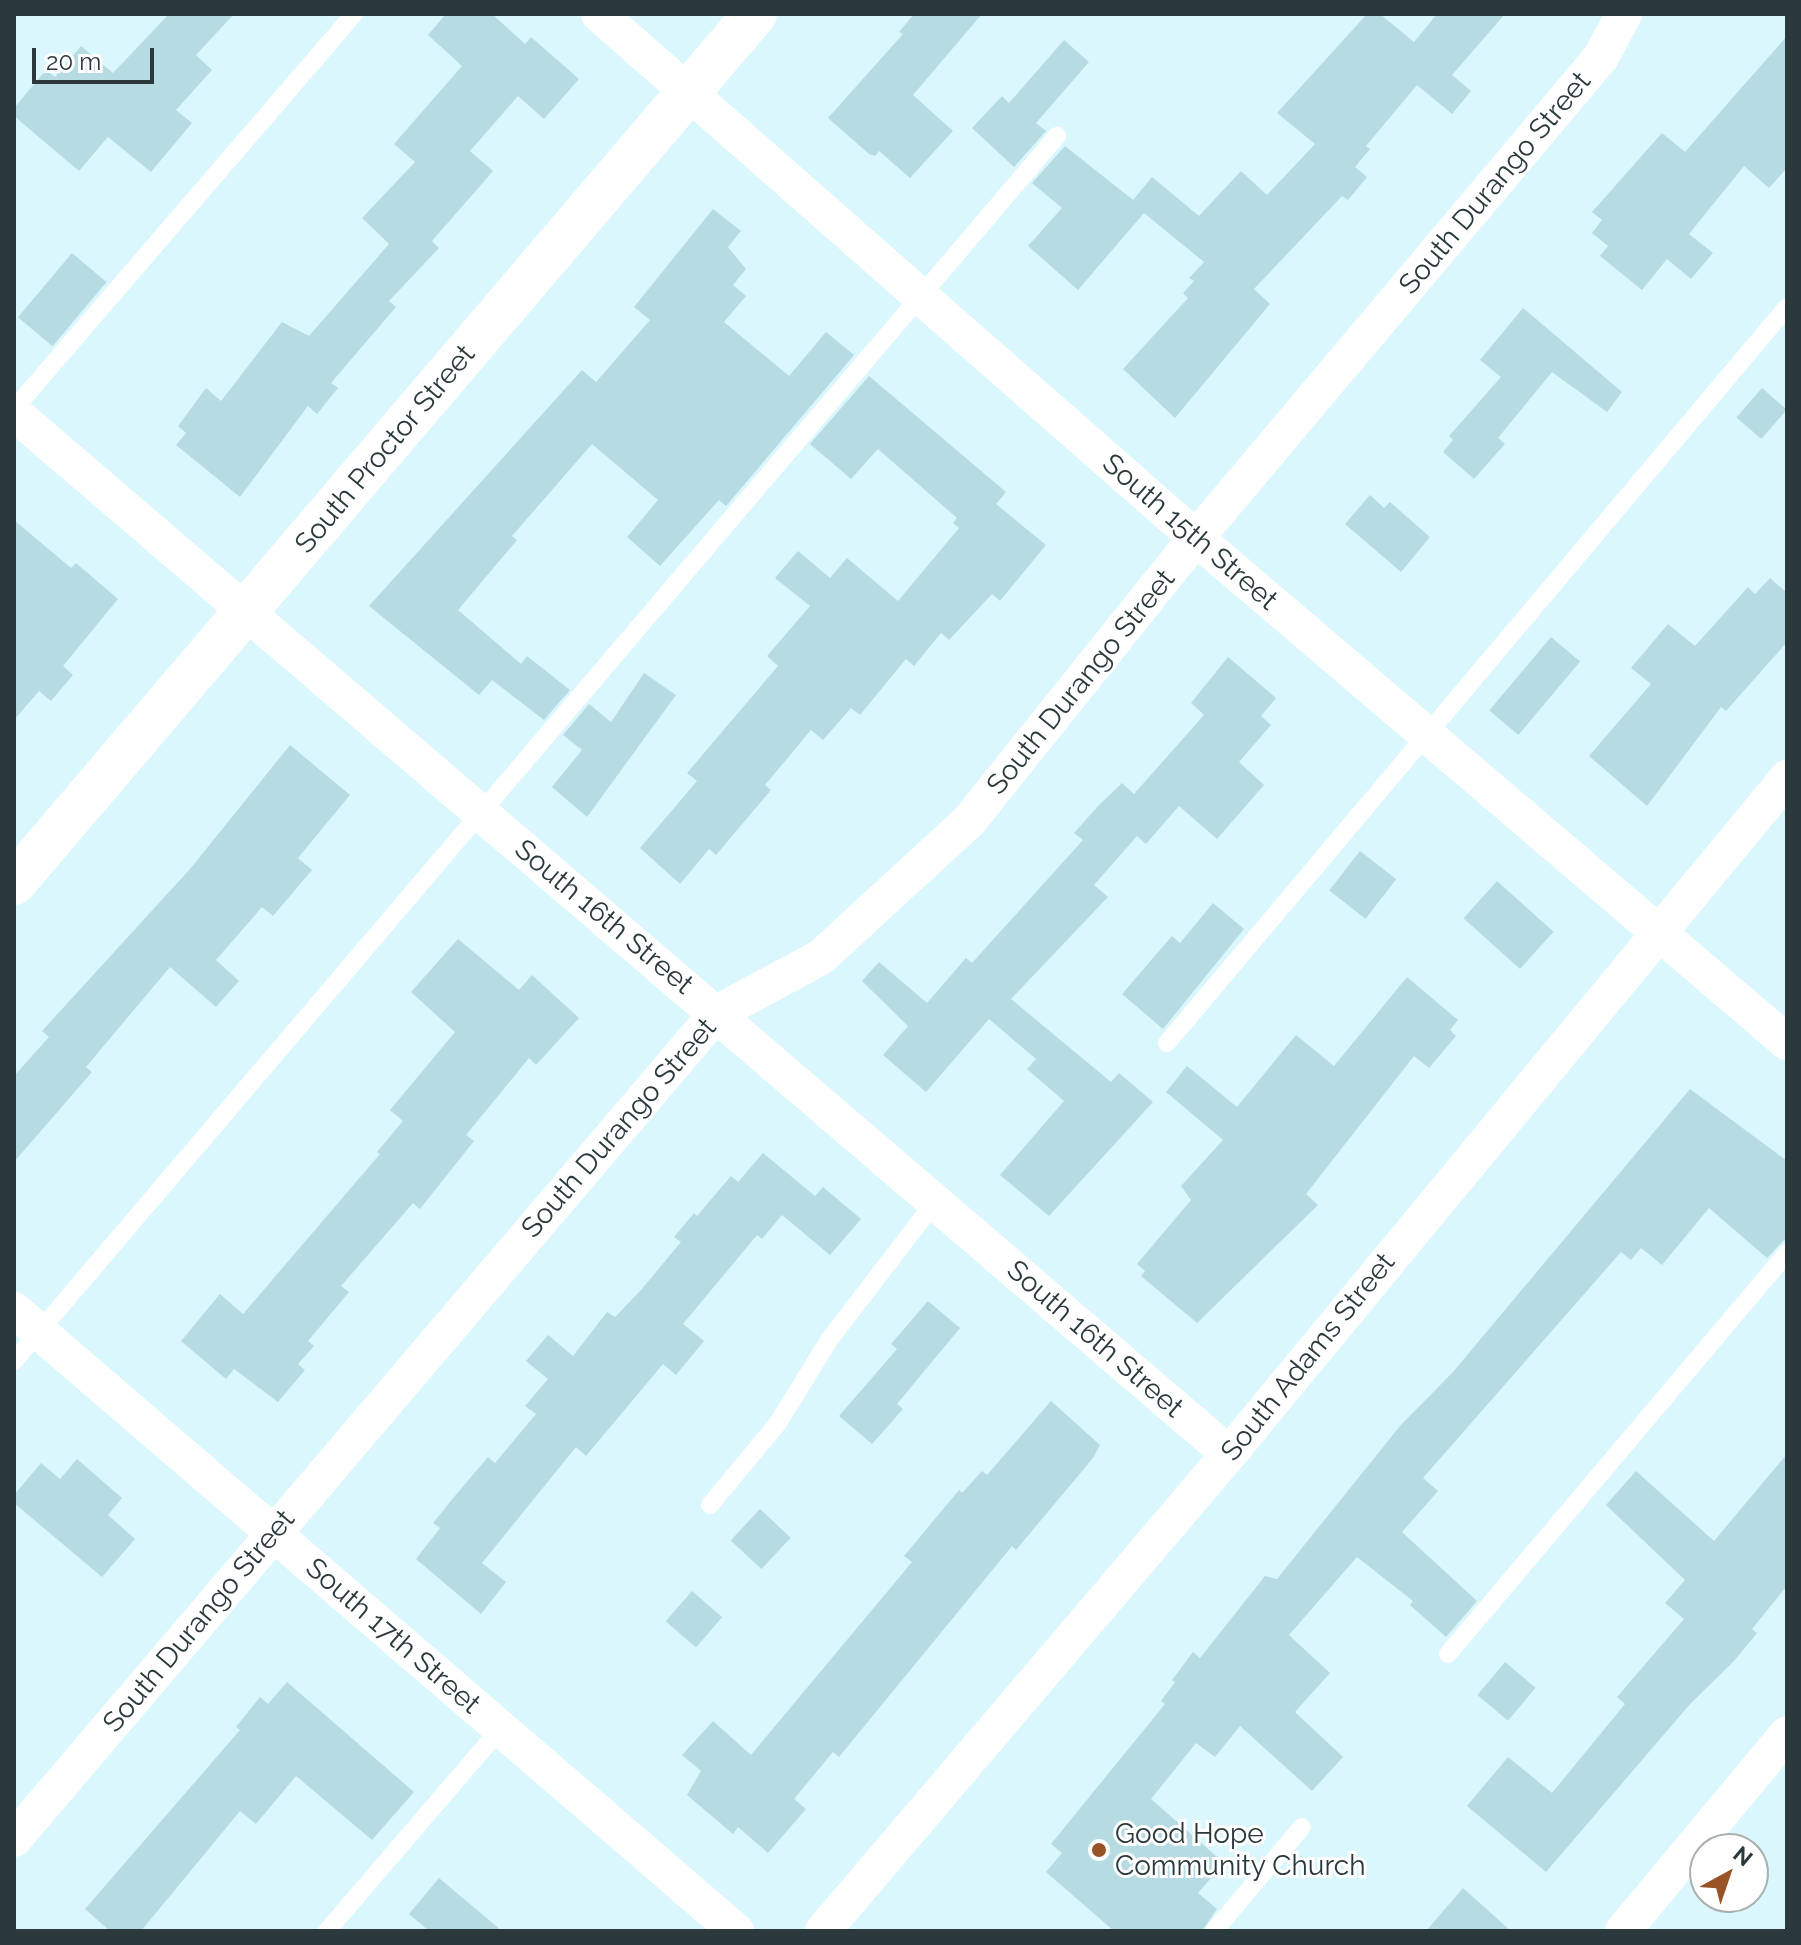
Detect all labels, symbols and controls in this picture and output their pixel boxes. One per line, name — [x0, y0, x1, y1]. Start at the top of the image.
scale bar — [36, 32, 158, 82]
text: 20 m — [46, 47, 101, 76]
street label: South Durango Street — [1392, 65, 1598, 301]
street label: South Proctor Street — [288, 338, 482, 560]
street label: South 15th Street — [1096, 447, 1284, 617]
street label: South Durango Street — [980, 563, 1182, 801]
street label: South 16th Street — [508, 833, 700, 1001]
street label: South Durango Street — [515, 1011, 723, 1245]
street label: South Adams Street — [1214, 1246, 1402, 1468]
street label: South 16th Street — [1000, 1253, 1190, 1425]
street label: South Durango Street — [96, 1503, 302, 1739]
street label: South 17th Street — [299, 1551, 487, 1721]
place label: Good Hope Community Church — [1115, 1817, 1366, 1883]
north arrow — [1689, 1833, 1769, 1913]
marker: Good Hope Community Church — [1090, 1841, 1108, 1859]
text: N — [1728, 1841, 1758, 1871]

